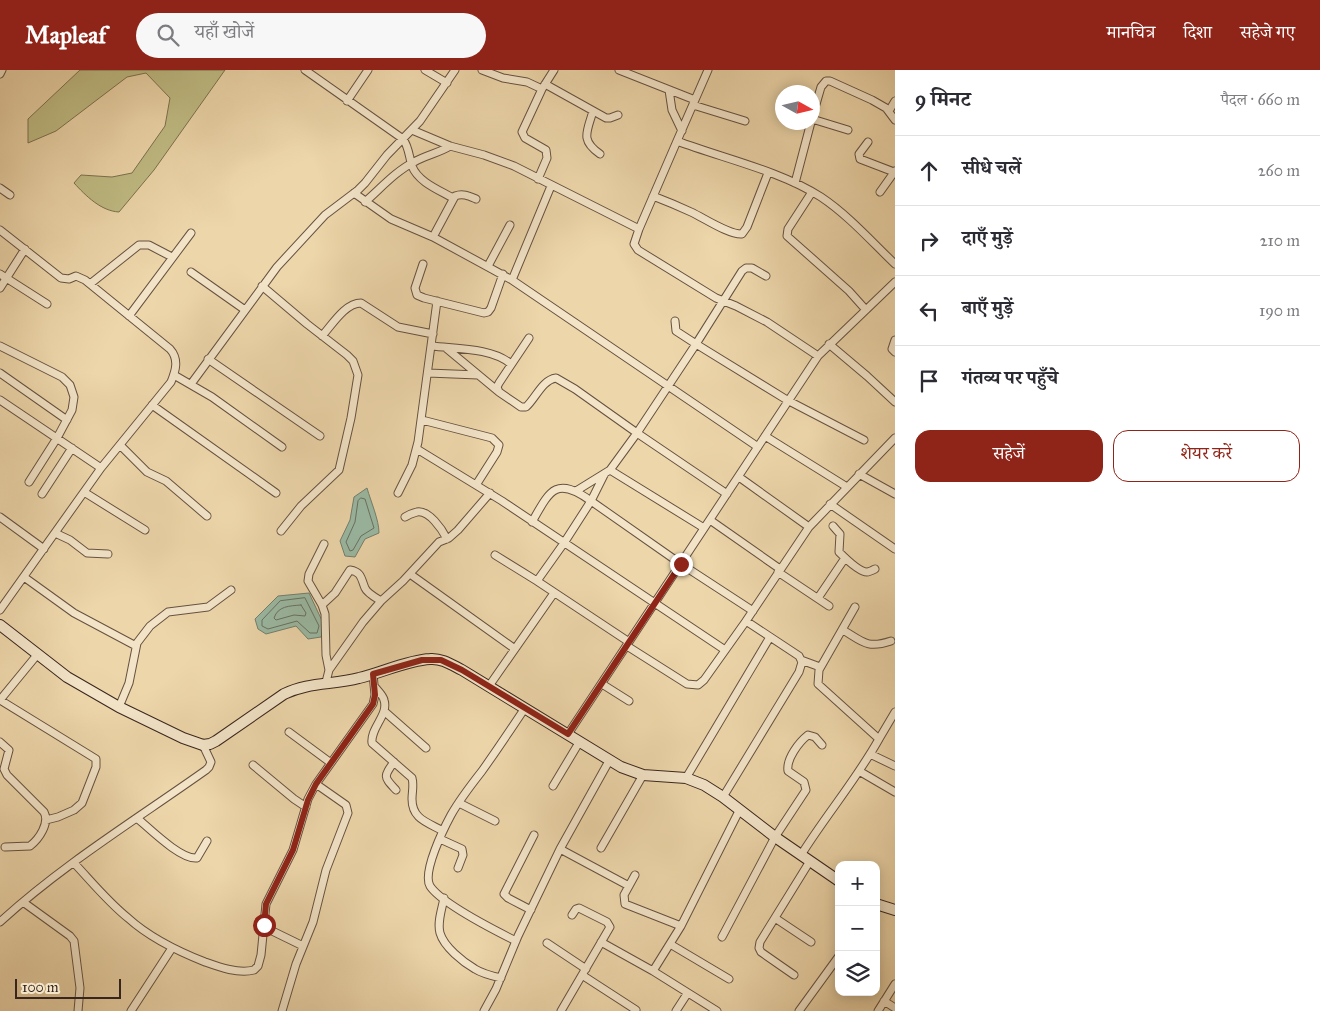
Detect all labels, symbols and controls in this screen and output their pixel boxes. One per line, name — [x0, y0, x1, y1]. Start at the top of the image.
search box — [136, 13, 486, 58]
text: Mapleaf — [25, 20, 106, 50]
text: यहाँ खोजें — [194, 20, 254, 43]
icon: search — [154, 21, 182, 49]
text: मानचित्र — [1107, 21, 1155, 43]
text: दिशा — [1183, 21, 1212, 43]
text: सहेजे गए — [1240, 21, 1295, 43]
north arrow — [775, 85, 820, 130]
text: 9 मिनट — [915, 86, 971, 112]
text: पैदल · 660 m — [1221, 90, 1300, 109]
text: सीधे चलें — [962, 156, 1021, 179]
icon: ahead — [915, 157, 943, 185]
text: 260 m — [1258, 161, 1300, 180]
text: दाएँ मुड़ें — [962, 226, 1013, 249]
icon: right — [915, 227, 943, 255]
text: 210 m — [1260, 231, 1300, 250]
text: बाएँ मुड़ें — [962, 296, 1013, 319]
icon: left — [915, 297, 943, 325]
text: 190 m — [1259, 301, 1300, 320]
text: गंतव्य पर पहुँचे — [962, 366, 1058, 389]
icon: arrive — [915, 367, 943, 395]
button: सहेजें — [915, 430, 1103, 482]
button: शेयर करें — [1113, 430, 1300, 482]
route end — [670, 553, 693, 576]
map controls — [835, 861, 880, 996]
button: + — [835, 861, 880, 906]
button: − — [835, 906, 880, 951]
route start — [253, 914, 276, 937]
button: layers — [835, 951, 880, 996]
scale bar — [15, 976, 121, 999]
text: 100 m — [22, 979, 59, 996]

